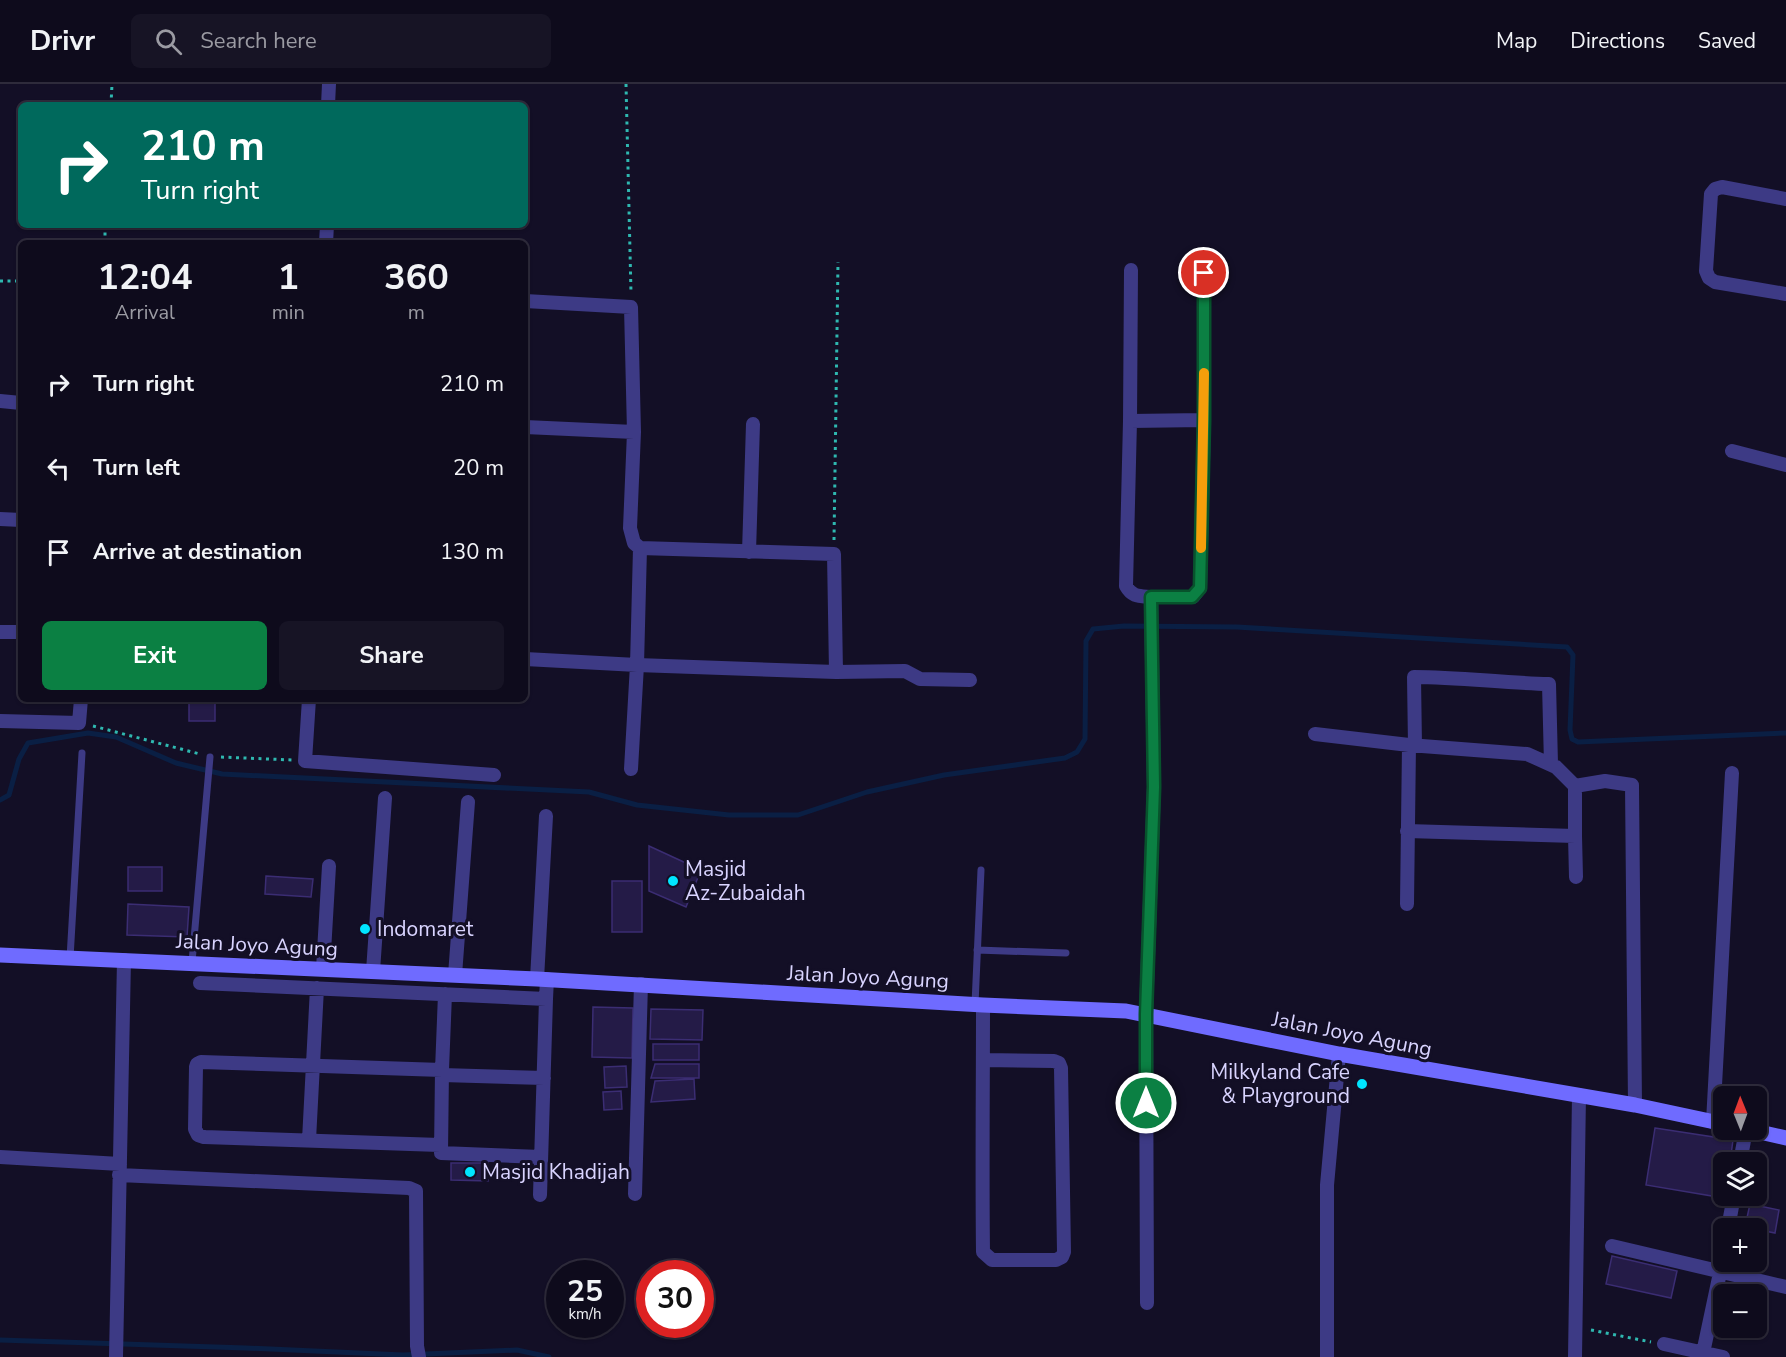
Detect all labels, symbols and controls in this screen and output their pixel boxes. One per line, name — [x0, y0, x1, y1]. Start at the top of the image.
search box — [131, 14, 551, 68]
text: Drivr — [30, 22, 95, 60]
icon: search — [152, 25, 185, 58]
text: Search here — [200, 26, 317, 56]
text: Map — [1496, 27, 1537, 55]
text: Directions — [1570, 27, 1665, 55]
text: Saved — [1698, 27, 1756, 55]
text: 210 m — [141, 118, 265, 175]
icon: right — [42, 126, 120, 204]
text: Turn right — [141, 172, 259, 209]
pin — [1178, 247, 1229, 298]
text: 12:04 — [97, 253, 193, 302]
text: 1 — [277, 253, 299, 302]
text: 360 — [384, 253, 449, 302]
icon: arrive — [1187, 256, 1220, 289]
text: Arrival — [115, 299, 175, 326]
text: min — [272, 299, 305, 326]
text: m — [408, 299, 425, 326]
icon: right — [42, 368, 75, 401]
text: Turn right — [93, 369, 194, 399]
text: 210 m — [440, 369, 504, 399]
icon: left — [42, 452, 75, 485]
text: Turn left — [93, 453, 180, 483]
text: 20 m — [453, 453, 504, 483]
icon: arrive — [42, 536, 75, 569]
text: Arrive at destination — [93, 537, 302, 567]
text: 130 m — [440, 537, 504, 567]
button: Exit — [42, 621, 267, 690]
button: Share — [279, 621, 504, 690]
place label: Masjid Az-Zubaidah — [685, 855, 806, 907]
marker: Masjid Az-Zubaidah — [666, 874, 680, 888]
place label: Indomaret — [377, 915, 474, 943]
marker: Indomaret — [358, 922, 372, 936]
street label: Jalan Joyo Agung — [174, 927, 339, 963]
street label: Jalan Joyo Agung — [785, 959, 950, 995]
street label: Jalan Joyo Agung — [1269, 1005, 1434, 1063]
place label: Milkyland Cafe & Playground — [1210, 1058, 1350, 1110]
position arrow — [1114, 1071, 1178, 1135]
marker: Milkyland Cafe & Playground — [1355, 1077, 1369, 1091]
north arrow — [1713, 1086, 1767, 1140]
map controls — [1713, 1086, 1767, 1338]
button: layers — [1713, 1152, 1767, 1206]
place label: Masjid Khadijah — [482, 1158, 630, 1186]
marker: Masjid Khadijah — [463, 1165, 477, 1179]
button: + — [1713, 1218, 1767, 1272]
speed limit sign: 30 — [636, 1260, 714, 1338]
text: 25 — [567, 1271, 603, 1312]
button: − — [1713, 1284, 1767, 1338]
text: km/h — [568, 1304, 602, 1324]

